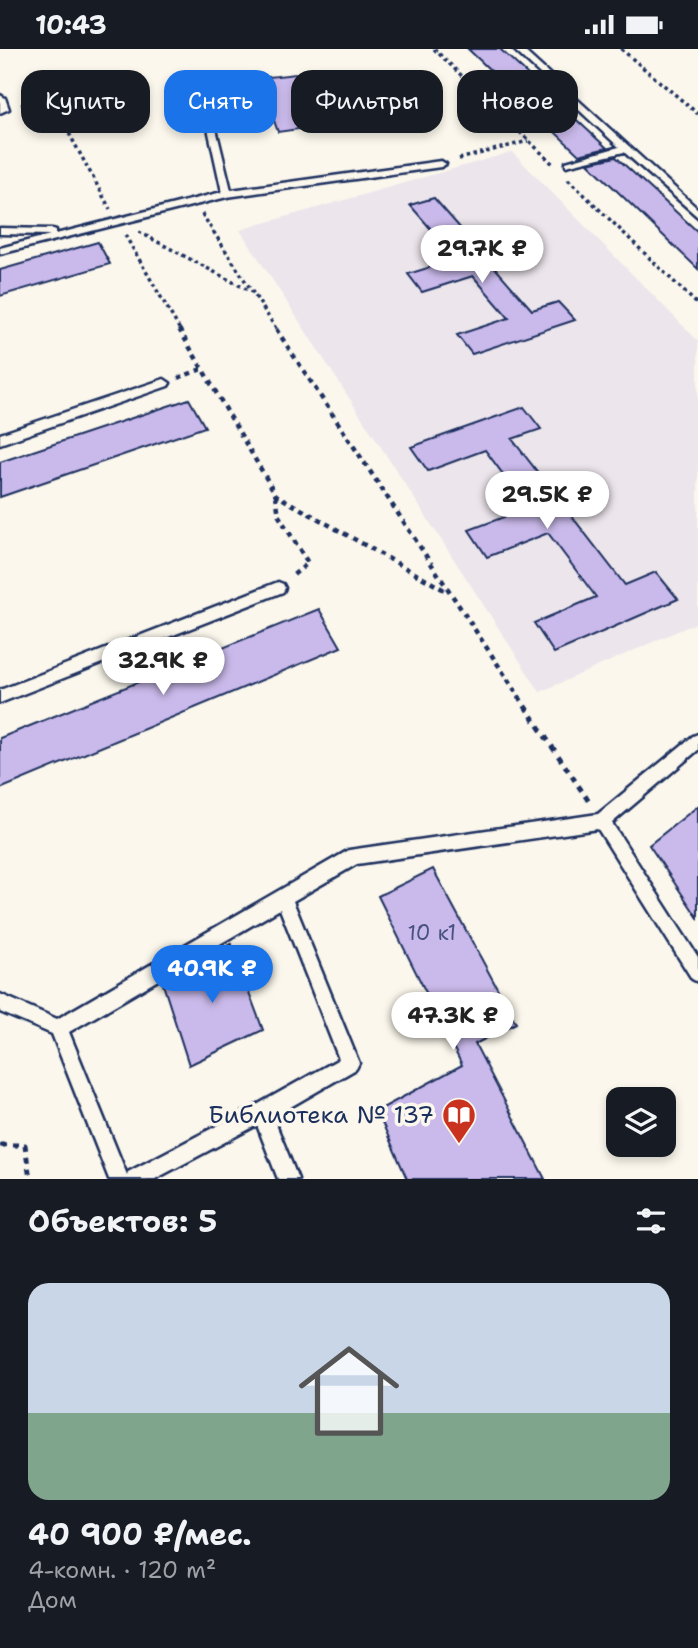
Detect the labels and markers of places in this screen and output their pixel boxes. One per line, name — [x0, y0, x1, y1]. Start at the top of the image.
pin: 29.7K ₽ — [417, 225, 547, 285]
pin: 29.5K ₽ — [482, 471, 612, 531]
pin: 32.9K ₽ — [98, 637, 228, 697]
pin: 40.9K ₽ — [147, 946, 277, 1005]
pin: 47.3K ₽ — [388, 993, 518, 1052]
library icon: Библиотека № 137 — [440, 1096, 478, 1145]
place label: Библиотека № 137 — [208, 1099, 434, 1131]

